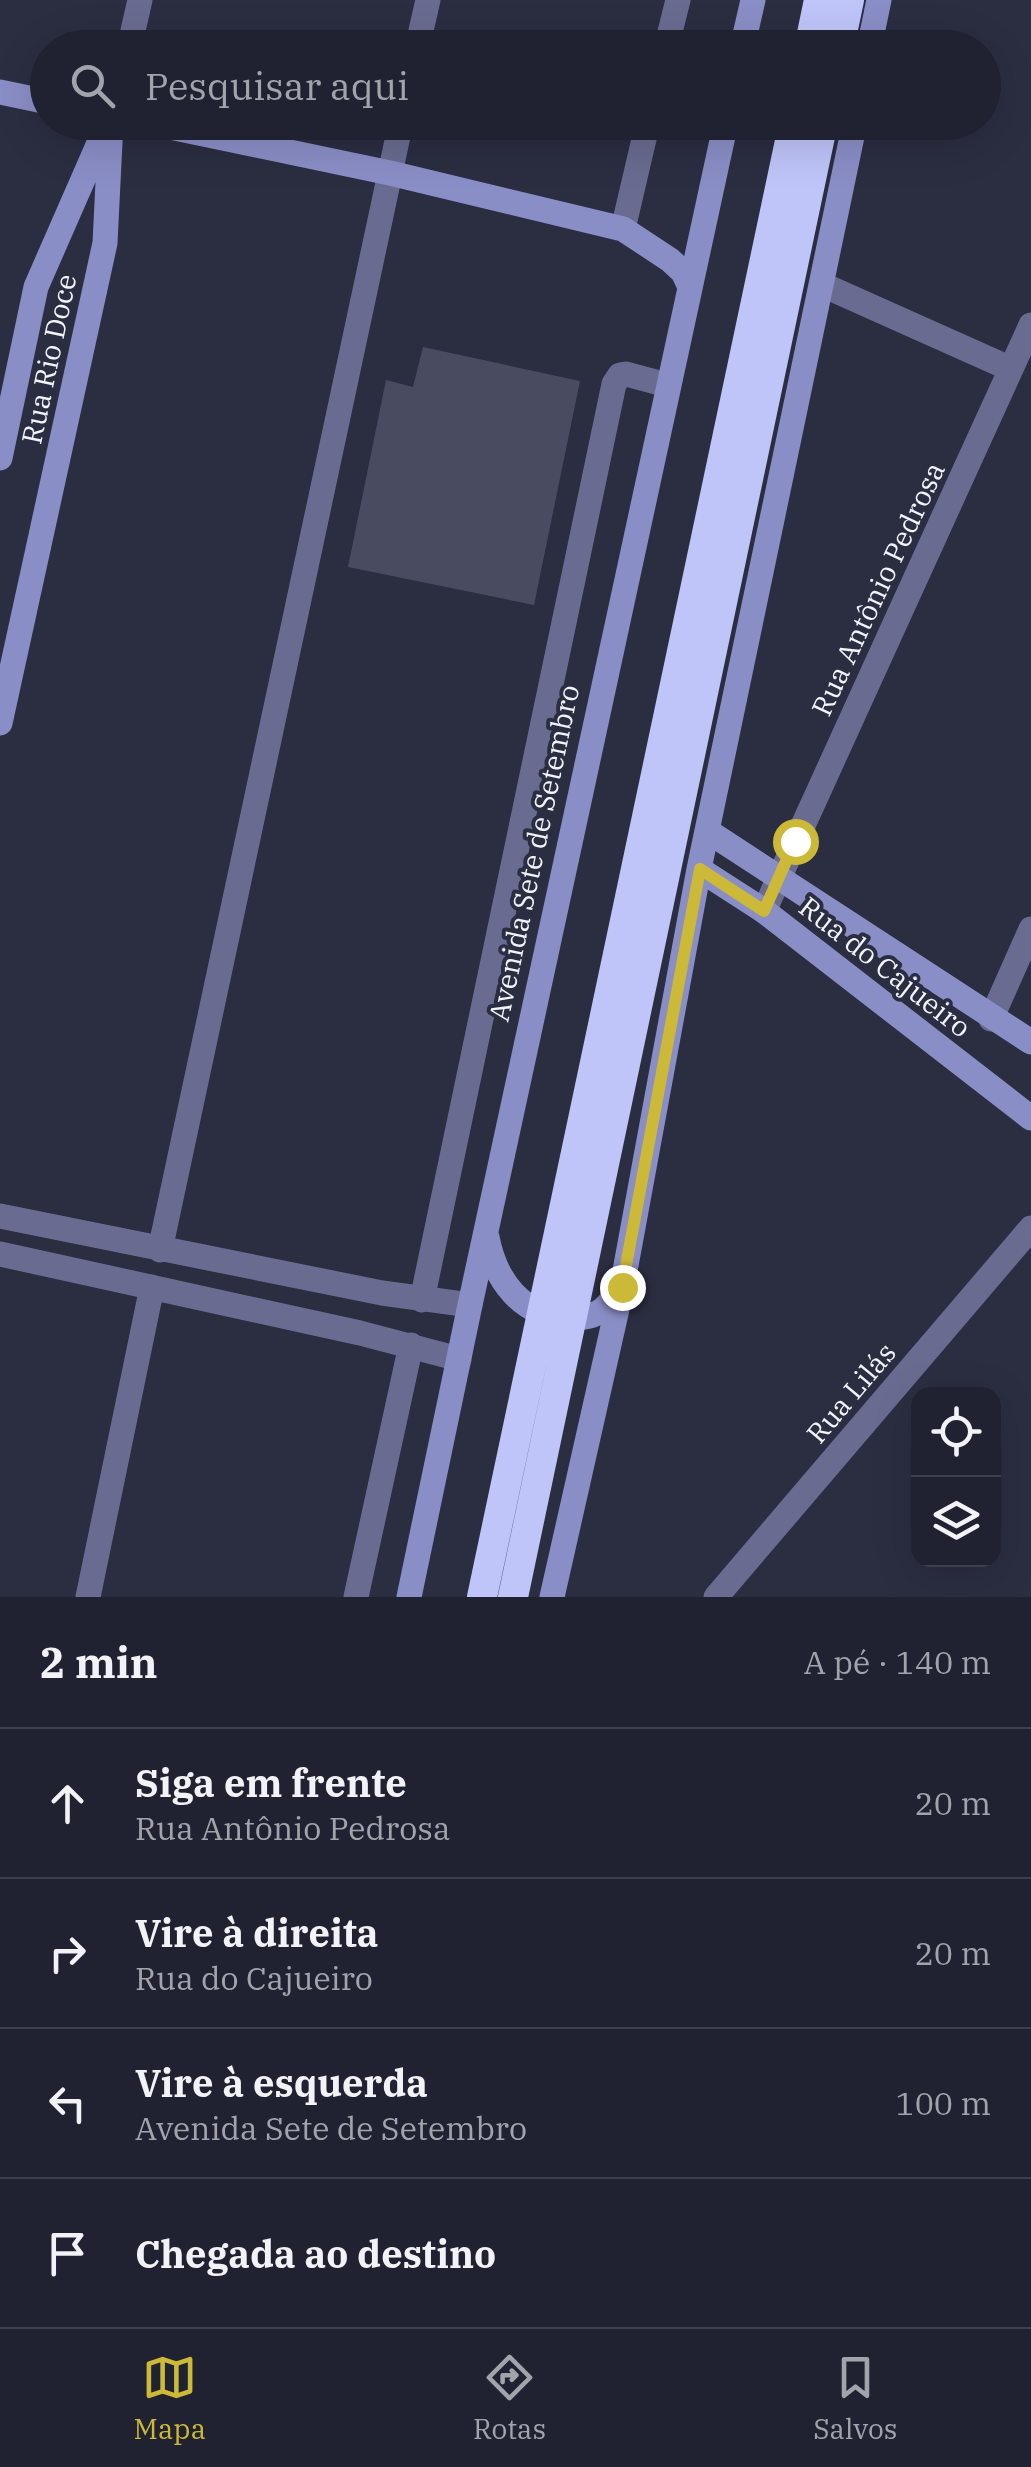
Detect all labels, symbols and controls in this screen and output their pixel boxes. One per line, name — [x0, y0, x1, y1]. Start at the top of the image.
search box — [30, 30, 1001, 140]
icon: search — [65, 58, 120, 113]
text: Pesquisar aqui — [145, 61, 409, 110]
street label: Rua Rio Doce — [12, 271, 85, 447]
street label: Rua Antônio Pedrosa — [802, 456, 953, 722]
street label: Avenida Sete de Setembro — [480, 681, 587, 1025]
route start — [773, 819, 819, 865]
street label: Rua do Cajueiro — [792, 888, 979, 1045]
route end — [600, 1265, 646, 1311]
street label: Rua Lilás — [798, 1335, 904, 1451]
map controls — [911, 1387, 1001, 1567]
button: locate — [911, 1387, 1001, 1477]
button: layers — [911, 1477, 1001, 1567]
text: 2 min — [40, 1635, 158, 1690]
text: A pé · 140 m — [804, 1641, 991, 1683]
text: Siga em frente — [135, 1758, 407, 1807]
icon: ahead — [40, 1776, 95, 1831]
text: 20 m — [915, 1782, 991, 1824]
text: Rua Antônio Pedrosa — [135, 1807, 450, 1849]
text: Vire à direita — [135, 1908, 379, 1957]
icon: right — [40, 1926, 95, 1981]
text: 20 m — [915, 1932, 991, 1974]
text: Rua do Cajueiro — [135, 1957, 373, 1999]
text: Vire à esquerda — [135, 2058, 428, 2107]
icon: left — [40, 2076, 95, 2131]
text: 100 m — [895, 2082, 991, 2124]
text: Avenida Sete de Setembro — [135, 2107, 527, 2149]
icon: arrive — [40, 2226, 95, 2281]
text: Chegada ao destino — [135, 2229, 496, 2278]
tab: Mapa — [134, 2350, 206, 2447]
tab: Rotas — [473, 2350, 546, 2447]
tab: Salvos — [813, 2350, 897, 2447]

